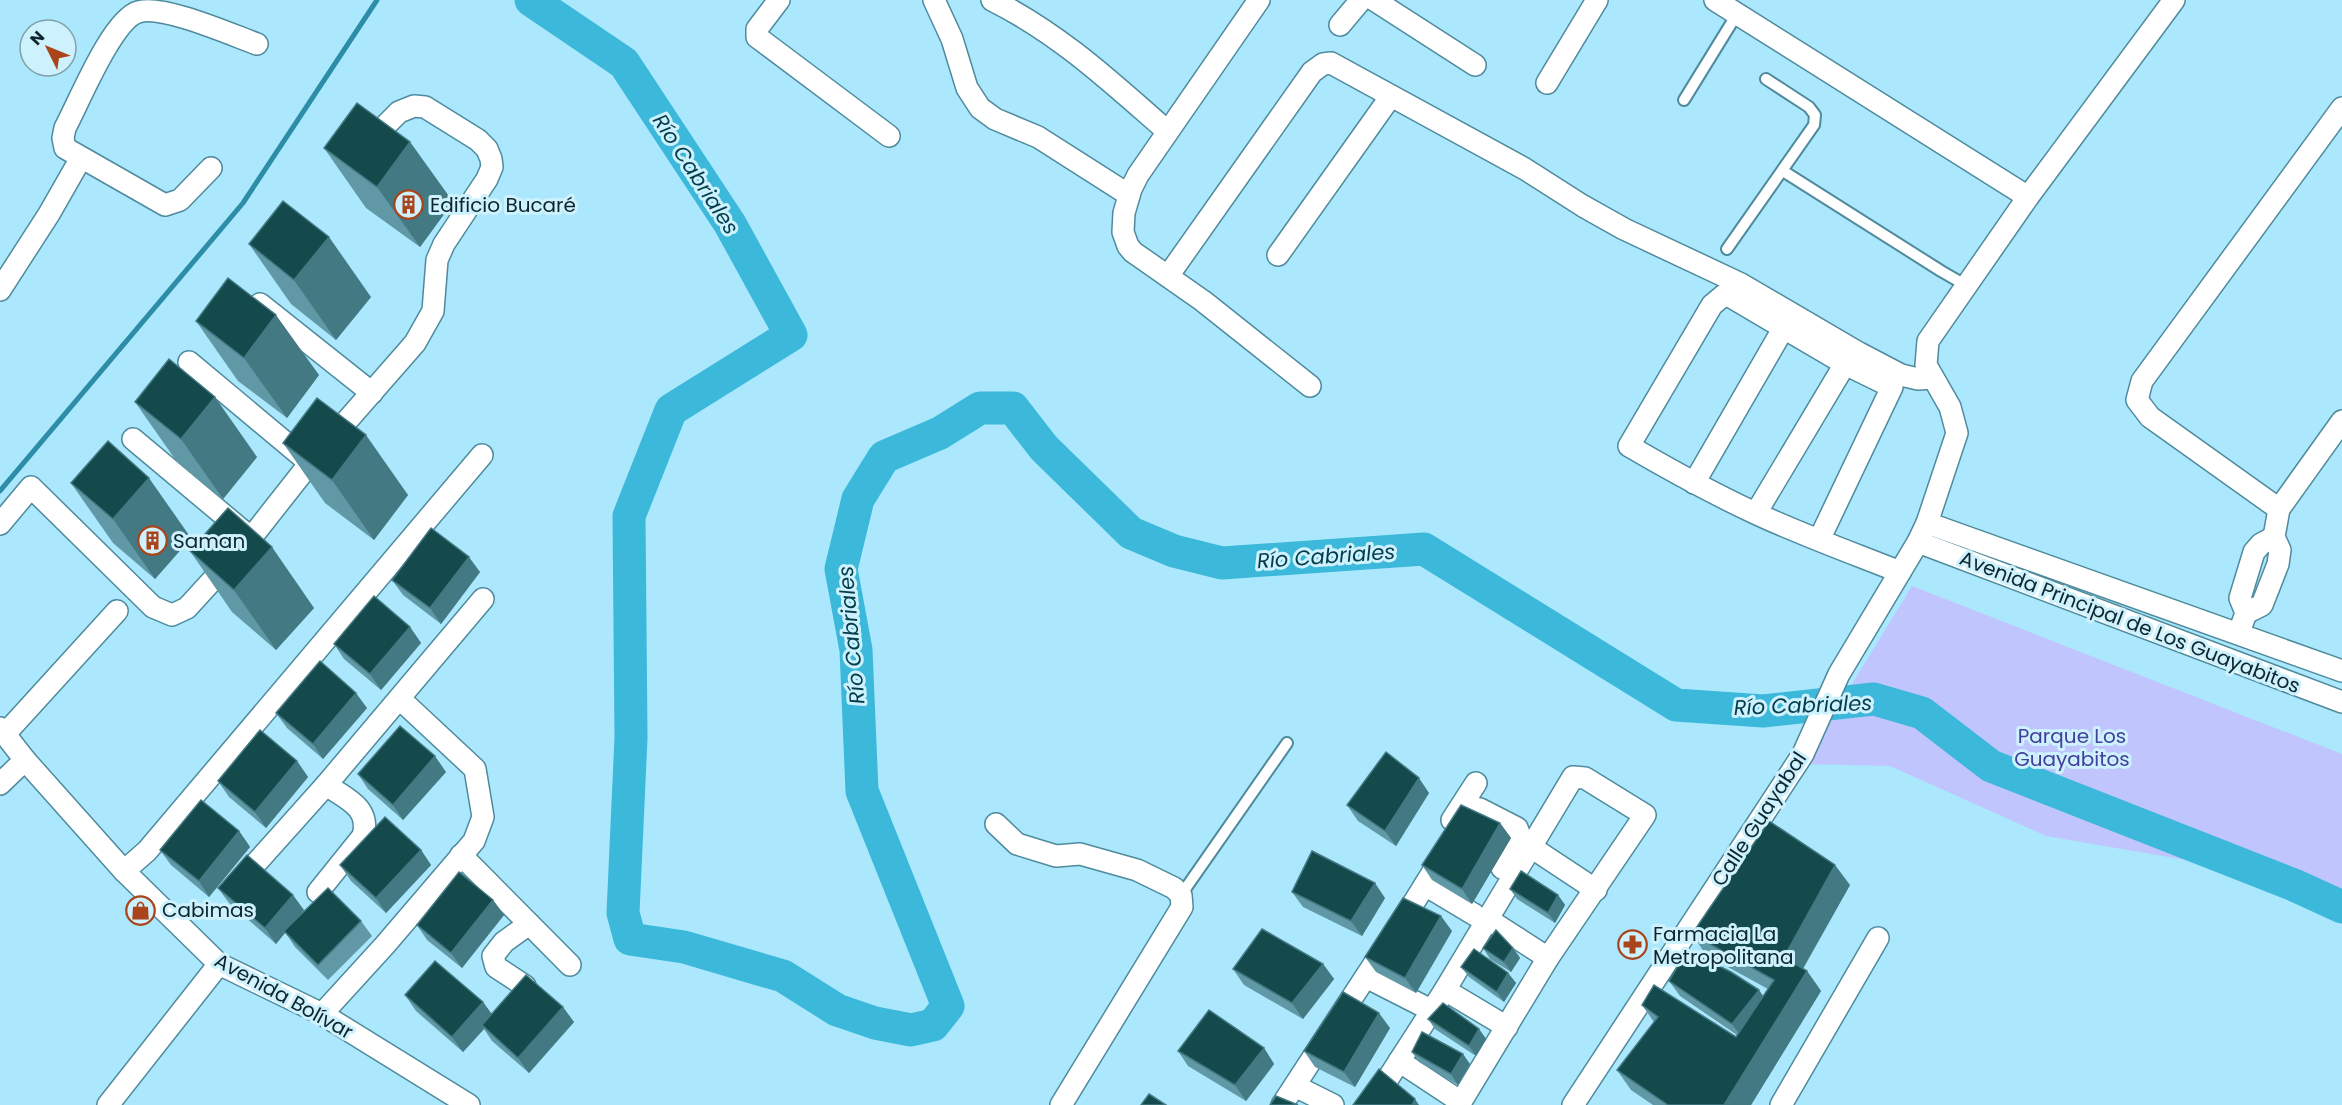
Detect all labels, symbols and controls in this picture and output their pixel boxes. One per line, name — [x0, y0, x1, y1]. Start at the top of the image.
north arrow — [18, 18, 78, 78]
text: N — [25, 26, 50, 50]
water label: Río Cabriales — [646, 108, 746, 240]
building icon: Edificio Bucaré — [393, 189, 425, 221]
place label: Edificio Bucaré — [430, 191, 576, 219]
building icon: Saman — [136, 525, 168, 557]
place label: Saman — [173, 527, 245, 555]
water label: Río Cabriales — [1256, 537, 1396, 575]
street label: Avenida Principal de Los Guayabitos — [1956, 544, 2304, 700]
water label: Río Cabriales — [831, 565, 871, 705]
water label: Río Cabriales — [1733, 688, 1873, 722]
park label: Parque Los Guayabitos — [2014, 722, 2130, 773]
street label: Calle Guayabal — [1705, 746, 1813, 892]
shop icon: Cabimas — [125, 894, 157, 926]
place label: Cabimas — [162, 896, 254, 924]
place label: Farmacia La Metropolitana — [1653, 920, 1793, 971]
pharmacy icon: Farmacia La Metropolitana — [1616, 929, 1648, 961]
street label: Avenida Bolívar — [210, 946, 358, 1046]

